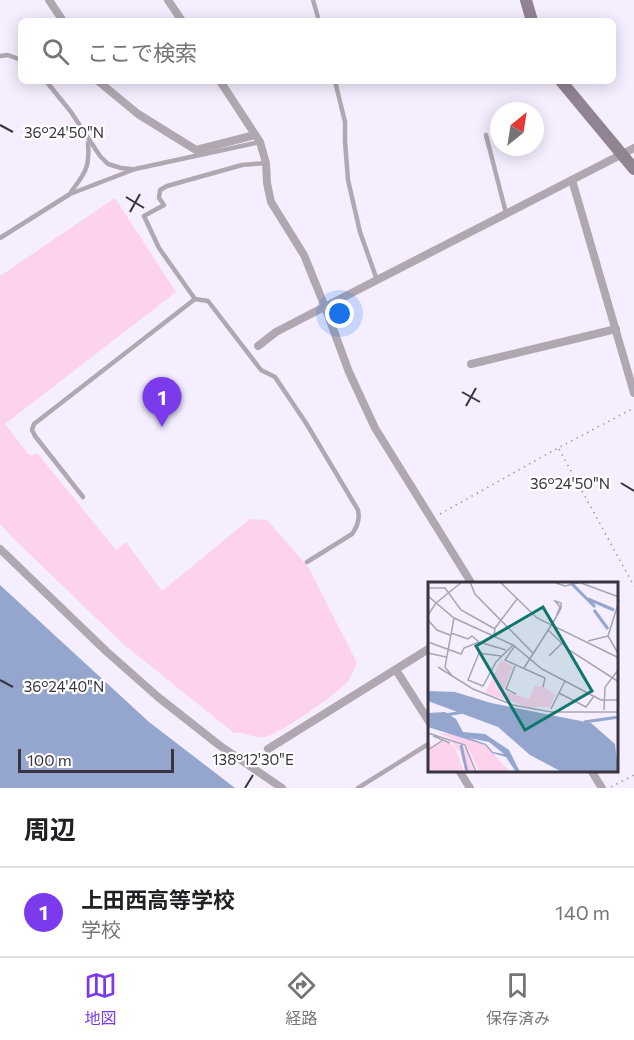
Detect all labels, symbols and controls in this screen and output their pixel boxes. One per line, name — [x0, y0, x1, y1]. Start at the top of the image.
search box — [18, 18, 616, 84]
icon: search — [39, 35, 72, 68]
text: ここで検索 — [87, 39, 197, 66]
north arrow — [490, 102, 544, 156]
text: 36°24'50"N — [24, 123, 104, 141]
your location — [325, 299, 354, 328]
pin: 1 — [142, 378, 182, 427]
text: 36°24'50"N — [530, 474, 610, 492]
inset map — [428, 582, 619, 773]
text: 36°24'40"N — [24, 677, 104, 695]
scale bar — [18, 746, 174, 774]
text: 100 m — [27, 750, 72, 769]
text: 138°12'30"E — [212, 750, 294, 768]
text: 周辺 — [24, 813, 76, 844]
text: 上田西高等学校 — [81, 886, 235, 913]
text: 1 — [39, 900, 48, 924]
text: 140 m — [555, 900, 610, 924]
text: 学校 — [81, 917, 121, 941]
tab: 地図 — [84, 969, 117, 1029]
tab: 経路 — [285, 969, 318, 1029]
tab: 保存済み — [486, 969, 550, 1029]

